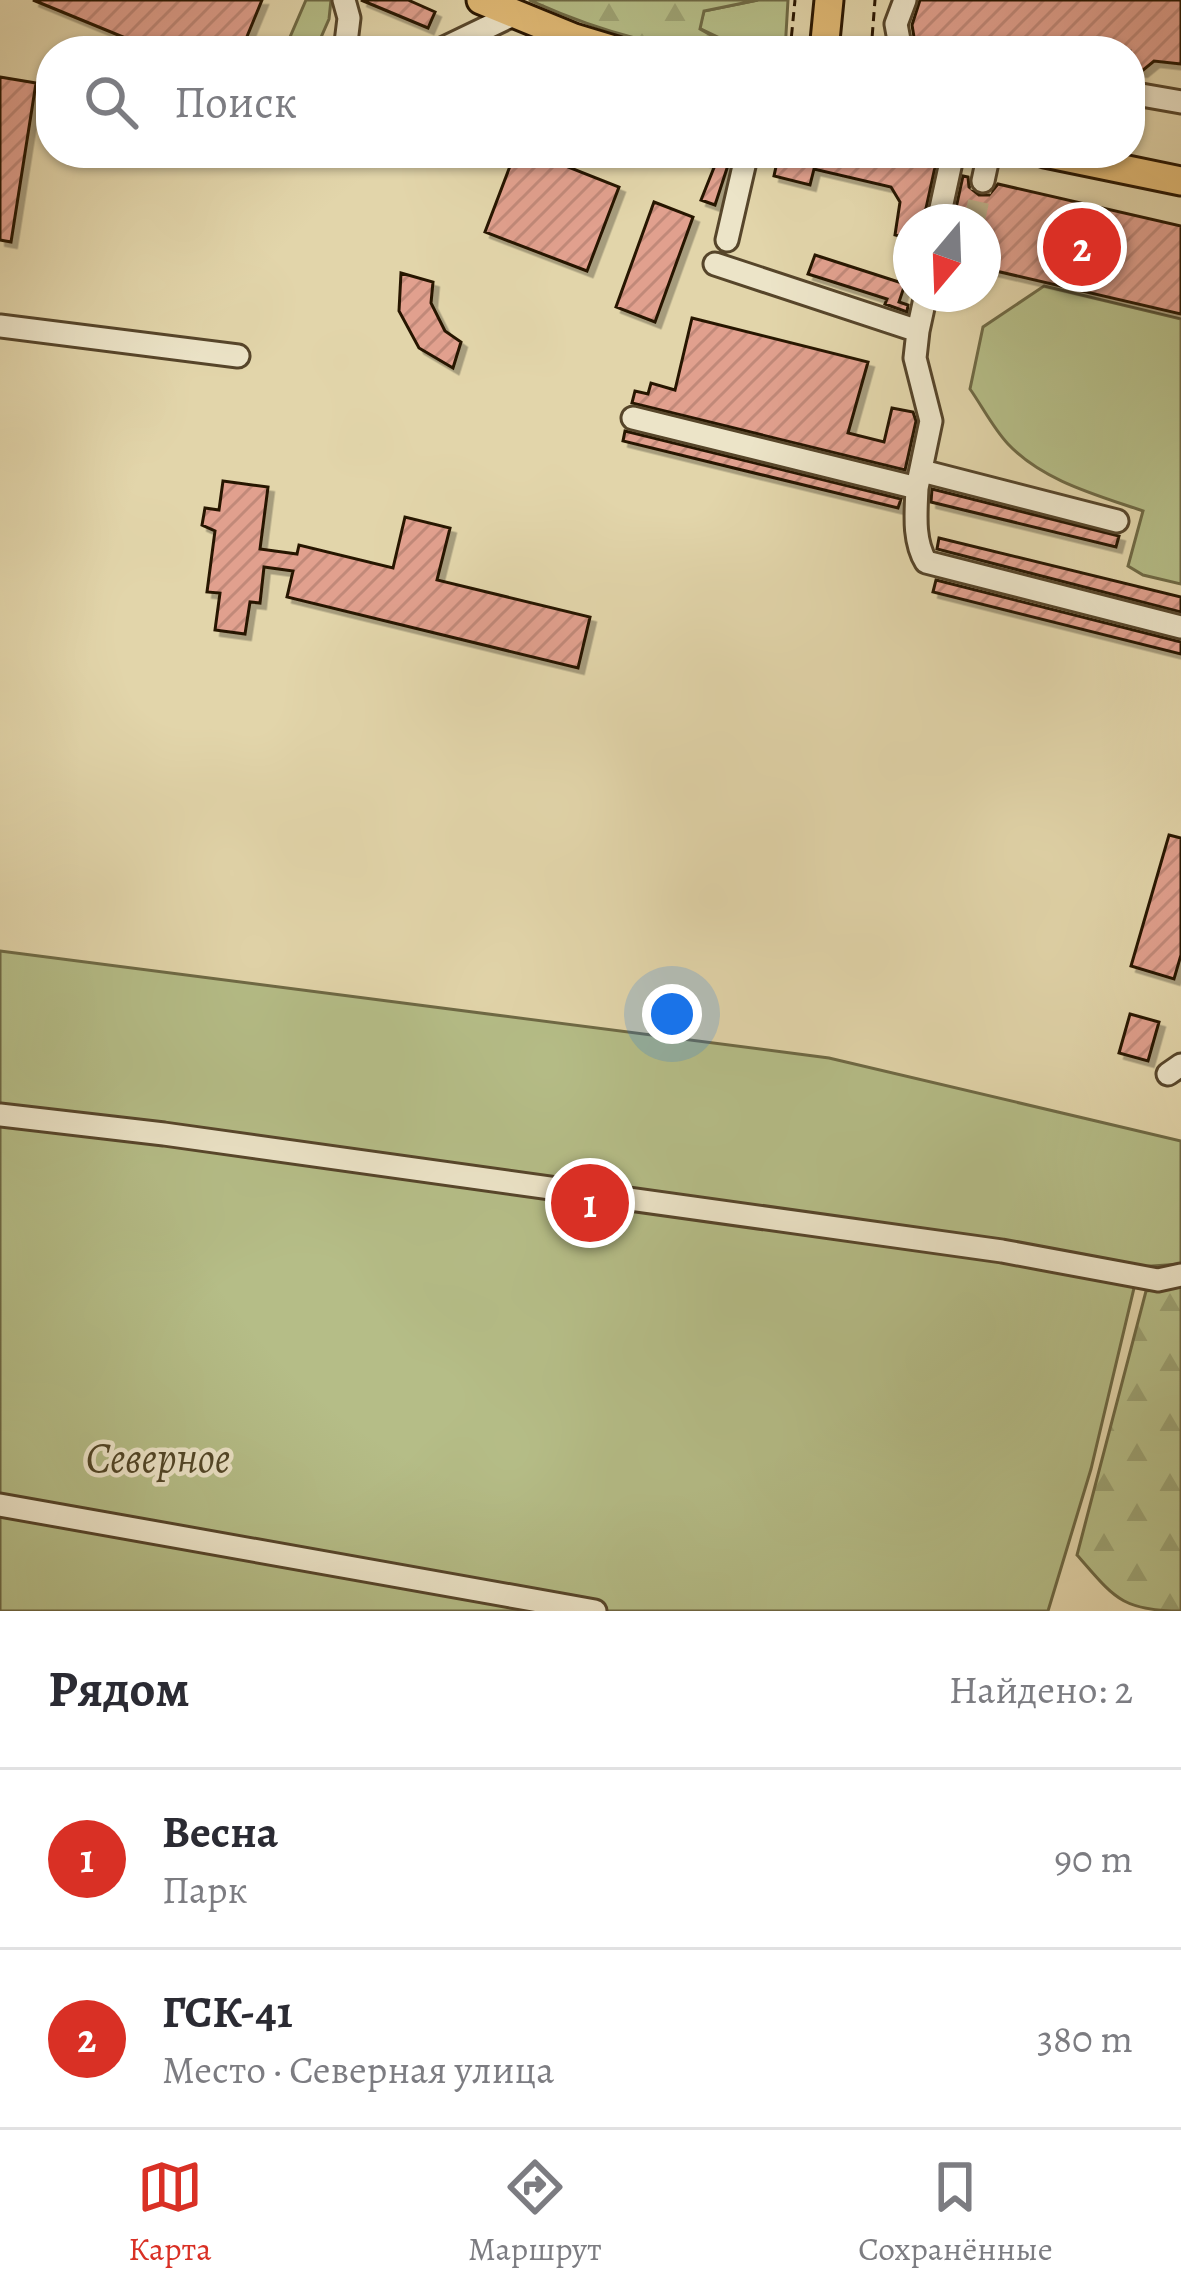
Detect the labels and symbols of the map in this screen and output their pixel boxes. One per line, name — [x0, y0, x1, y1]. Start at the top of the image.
pin: 2 — [1043, 202, 1121, 292]
north arrow — [893, 204, 1001, 312]
your location — [642, 984, 702, 1044]
pin: 1 — [551, 1158, 629, 1248]
park label: Северное — [86, 1429, 230, 1486]

